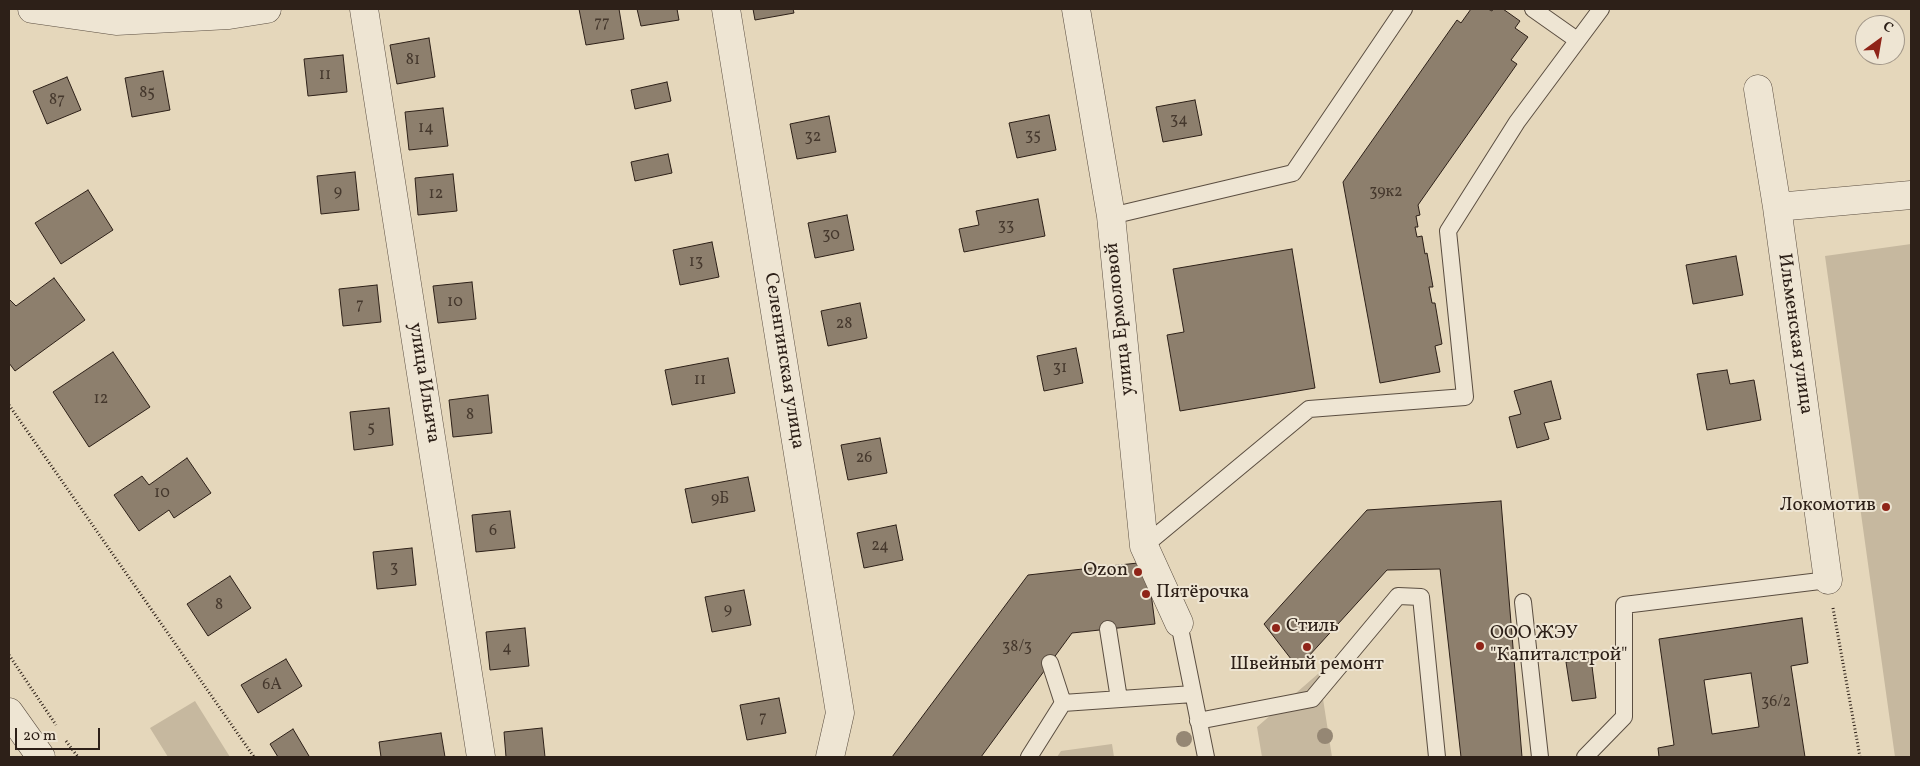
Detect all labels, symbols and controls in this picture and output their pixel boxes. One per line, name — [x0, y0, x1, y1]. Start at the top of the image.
house number: 77 — [594, 14, 610, 34]
north arrow — [1855, 15, 1905, 65]
text: С — [1879, 17, 1897, 38]
house number: 81 — [406, 51, 420, 71]
house number: 11 — [319, 66, 331, 86]
house number: 85 — [139, 84, 155, 104]
house number: 87 — [49, 91, 65, 111]
house number: 34 — [1170, 111, 1188, 131]
house number: 14 — [418, 119, 434, 139]
house number: 35 — [1025, 127, 1041, 147]
house number: 32 — [805, 128, 821, 148]
house number: 9 — [334, 183, 342, 203]
house number: 39к2 — [1369, 183, 1403, 203]
house number: 12 — [429, 185, 443, 205]
house number: 33 — [998, 217, 1014, 237]
house number: 30 — [822, 226, 840, 246]
street label: улица Ермоловой — [1102, 241, 1140, 397]
street label: Ильменская улица — [1771, 252, 1817, 416]
house number: 13 — [689, 253, 703, 273]
street label: Селенгинская улица — [758, 271, 808, 451]
house number: 10 — [447, 293, 463, 313]
house number: 7 — [356, 296, 364, 316]
house number: 28 — [836, 315, 852, 335]
street label: улица Ильича — [402, 321, 444, 445]
house number: 31 — [1053, 359, 1067, 379]
house number: 11 — [694, 371, 706, 391]
house number: 12 — [94, 390, 108, 410]
house number: 8 — [466, 406, 474, 426]
house number: 5 — [367, 419, 375, 439]
house number: 26 — [856, 449, 872, 469]
house number: 10 — [154, 484, 170, 504]
house number: 9Б — [711, 490, 729, 510]
place label: Локомотив — [1780, 496, 1876, 518]
marker: Локомотив — [1880, 501, 1892, 513]
house number: 6 — [489, 522, 497, 542]
house number: 24 — [871, 537, 889, 557]
house number: 3 — [390, 559, 398, 579]
place label: Ozon — [1083, 561, 1128, 583]
marker: Ozon — [1132, 566, 1144, 578]
place label: Пятёрочка — [1156, 583, 1249, 605]
marker: Пятёрочка — [1140, 588, 1152, 600]
house number: 8 — [215, 596, 223, 616]
house number: 9 — [724, 601, 732, 621]
place label: Стиль — [1286, 617, 1339, 639]
marker: Стиль — [1270, 622, 1282, 634]
place label: ООО ЖЭУ "Капиталстрой" — [1490, 624, 1628, 668]
house number: 38/3 — [1002, 638, 1032, 658]
house number: 4 — [502, 639, 512, 659]
marker: ООО ЖЭУ "Капиталстрой" — [1474, 640, 1486, 652]
marker: Швейный ремонт — [1301, 641, 1313, 653]
place label: Швейный ремонт — [1230, 655, 1384, 677]
house number: 6А — [262, 676, 282, 696]
house number: 36/2 — [1761, 693, 1791, 713]
house number: 7 — [759, 709, 767, 729]
scale bar — [18, 718, 102, 750]
text: 20 m — [23, 726, 56, 747]

